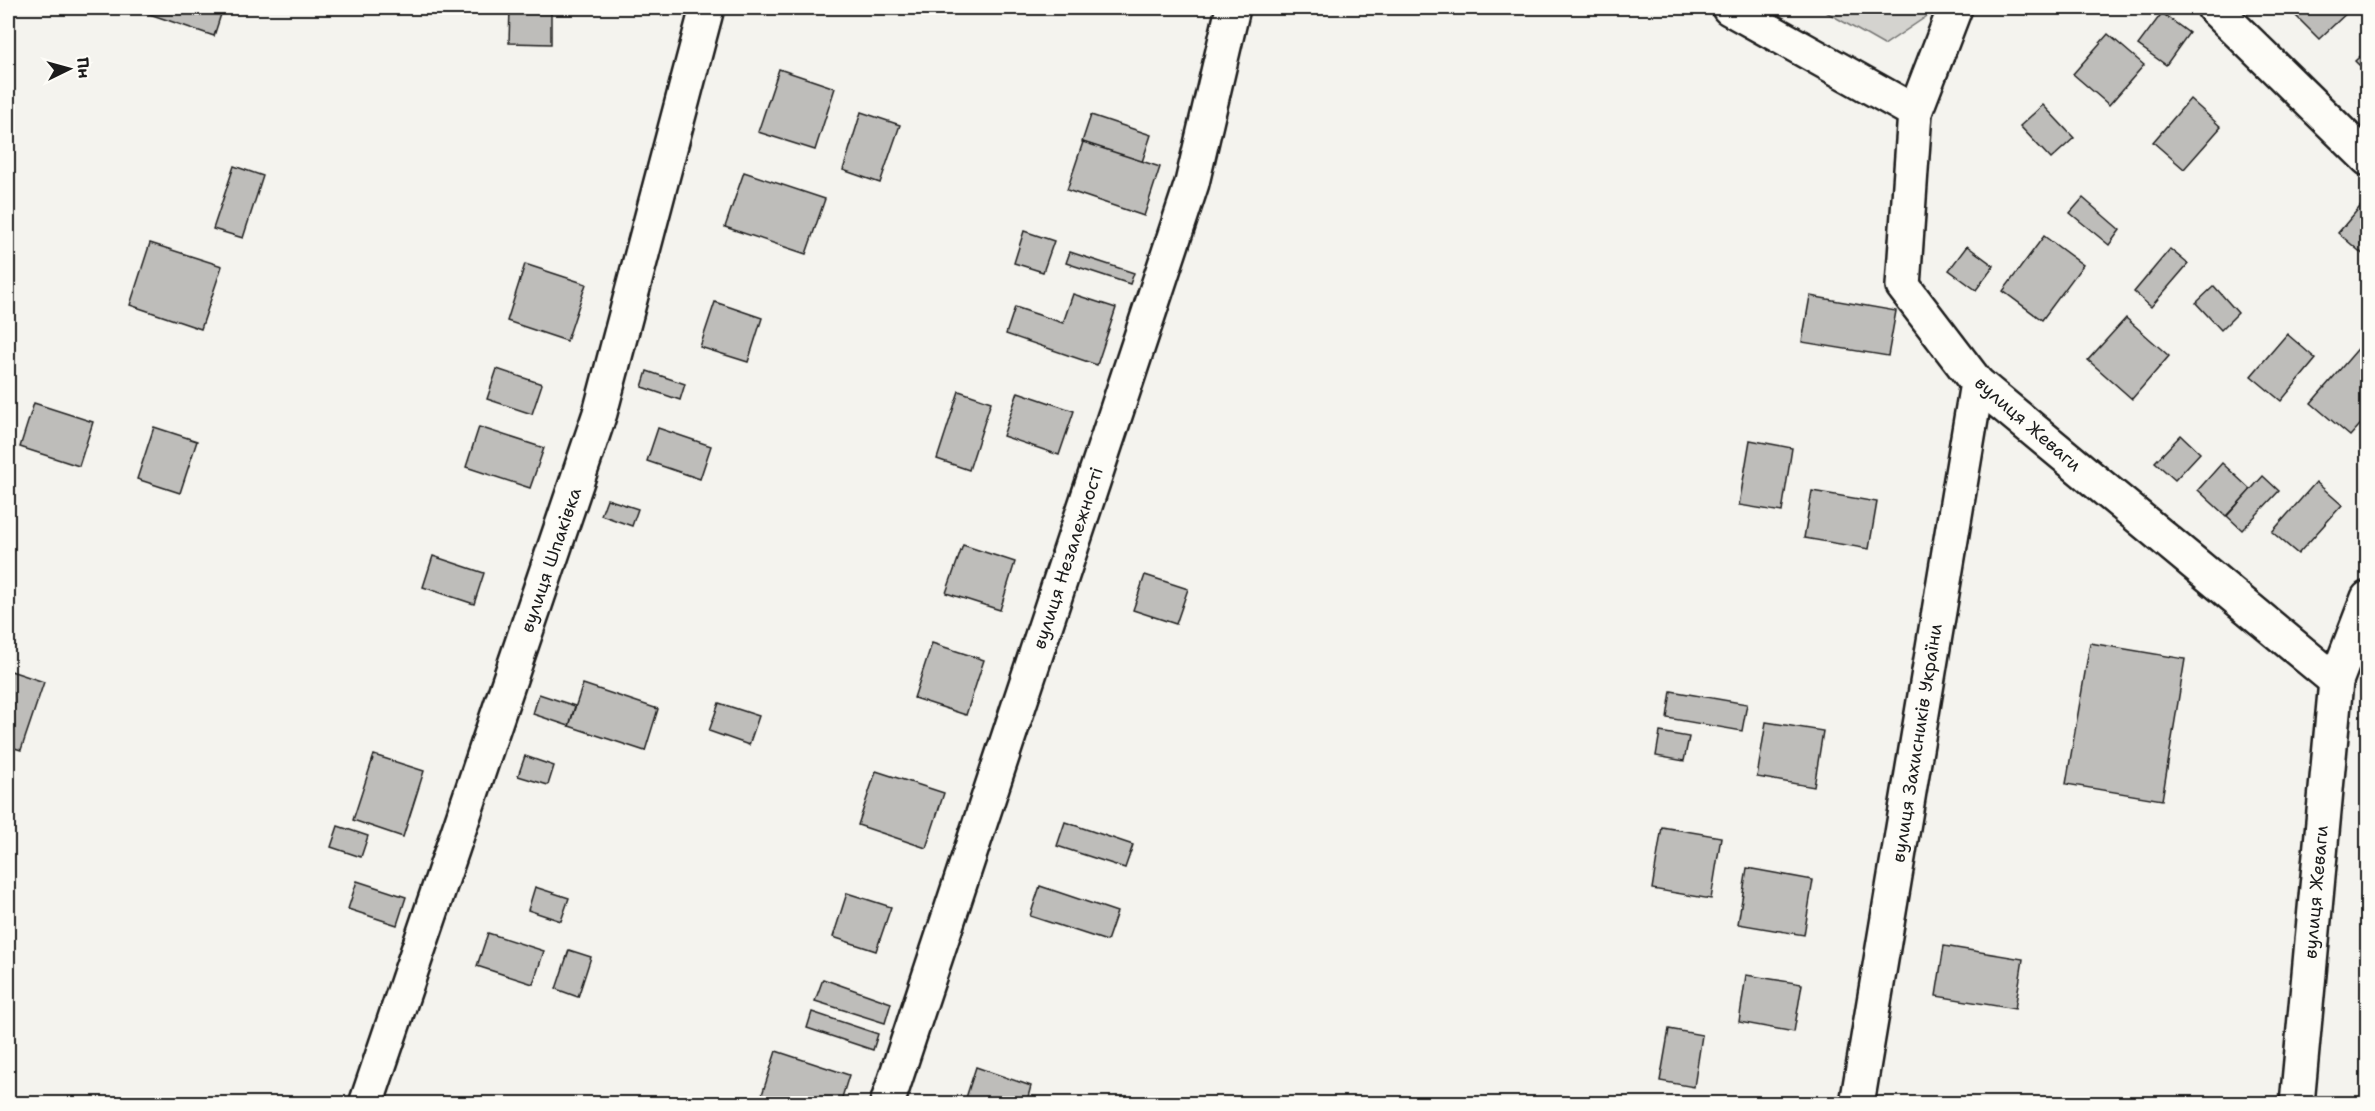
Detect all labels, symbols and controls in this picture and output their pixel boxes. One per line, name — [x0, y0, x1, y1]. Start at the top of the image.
north arrow — [39, 39, 99, 99]
text: Пн — [72, 56, 95, 79]
street label: вулиця Жеваги — [1970, 371, 2087, 477]
street label: вулиця Незалежності — [1027, 464, 1109, 652]
street label: вулиця Шпаківка — [515, 484, 587, 636]
street label: вулиця Захисників України — [1886, 622, 1948, 864]
street label: вулиця Жеваги — [2298, 824, 2334, 960]

